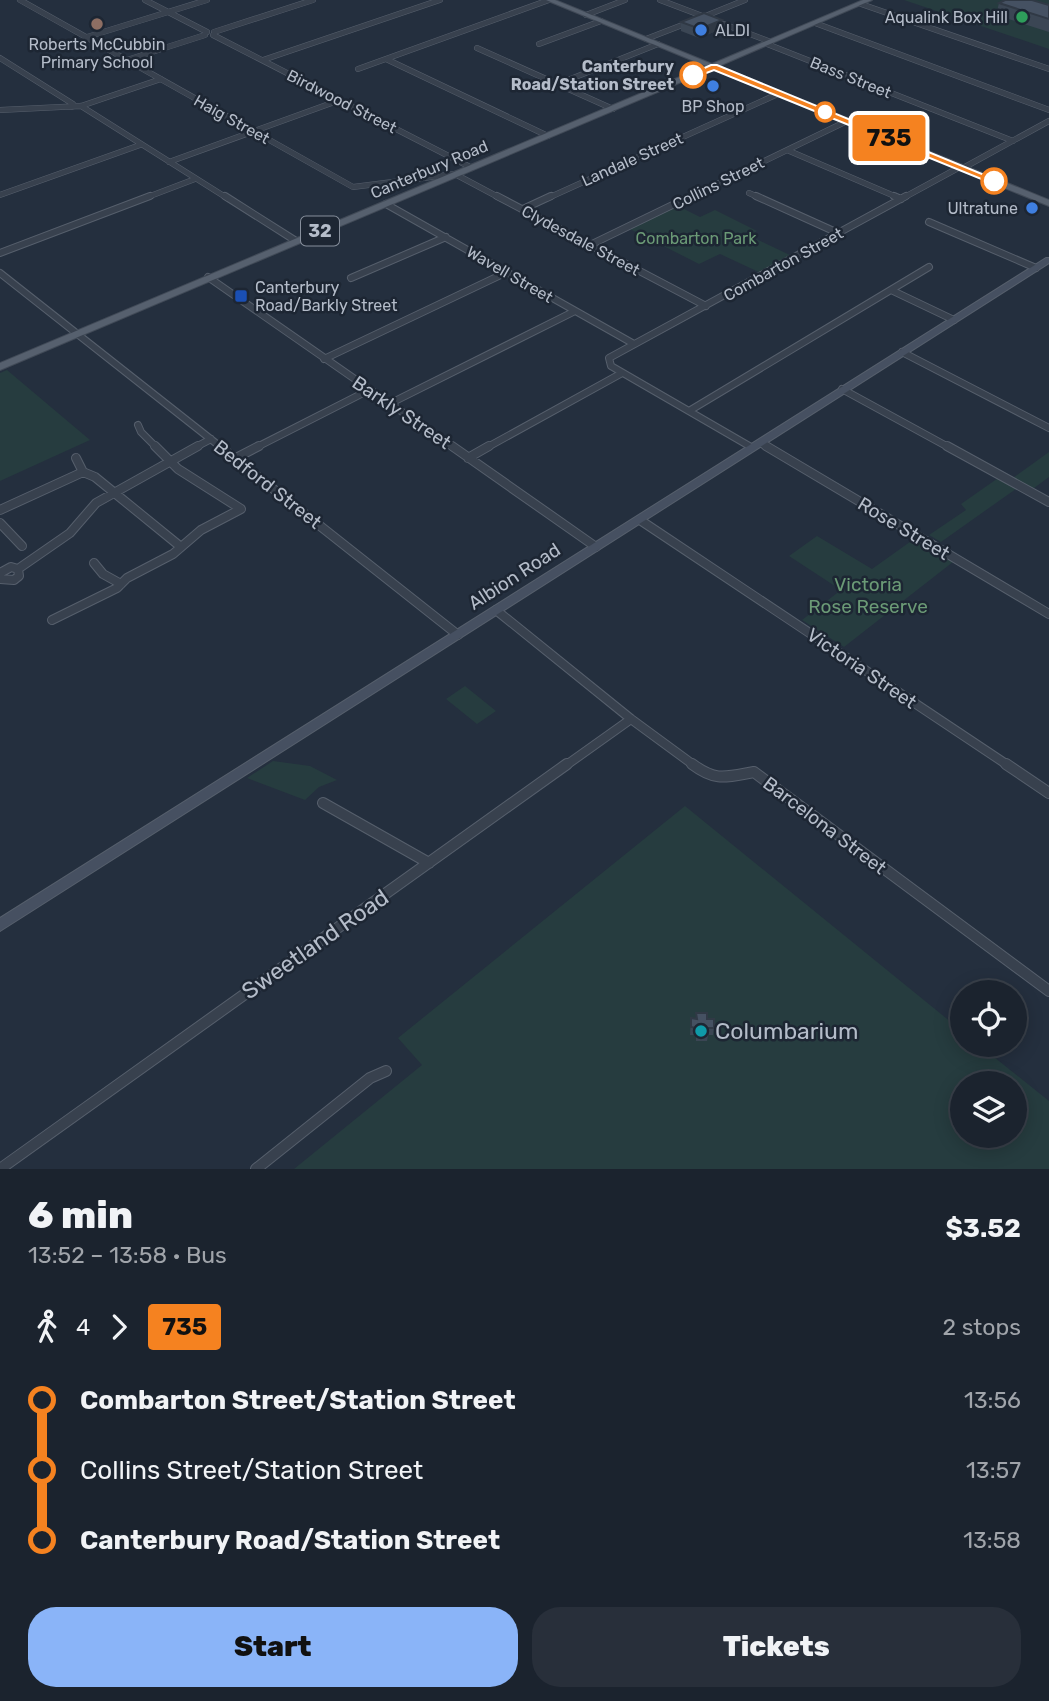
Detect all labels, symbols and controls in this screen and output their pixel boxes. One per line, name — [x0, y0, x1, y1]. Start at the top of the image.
place label: Aqualink Box Hill — [885, 8, 1008, 27]
marker: Aqualink Box Hill — [1014, 9, 1030, 25]
marker: Roberts McCubbin Primary School — [89, 16, 105, 32]
place label: ALDI — [715, 21, 750, 40]
marker: ALDI — [693, 22, 709, 38]
place label: Roberts McCubbin Primary School — [29, 35, 165, 72]
street label: Bass Street — [807, 53, 894, 102]
place label: Canterbury Road/Station Street — [511, 57, 675, 94]
marker: Canterbury Road/Station Street — [680, 62, 706, 88]
street label: Birdwood Street — [284, 66, 400, 137]
marker: BP Shop — [705, 78, 721, 94]
street label: Haig Street — [190, 91, 273, 148]
place label: BP Shop — [682, 97, 744, 116]
unlabelled marker — [815, 102, 835, 122]
line badge: 735 — [849, 115, 929, 161]
text: 735 — [866, 124, 912, 152]
street label: Landale Street — [579, 129, 686, 190]
street label: Canterbury Road — [368, 136, 491, 203]
street label: Collins Street — [669, 153, 767, 214]
unlabelled marker — [981, 168, 1007, 194]
place label: Ultratune — [947, 199, 1018, 218]
marker: Ultratune — [1024, 200, 1040, 216]
street label: Clydesdale Street — [518, 201, 643, 280]
road number: 32 — [301, 216, 339, 246]
street label: Combarton Street — [720, 224, 846, 305]
park label: Combarton Park — [636, 229, 757, 248]
street label: Wavell Street — [463, 242, 556, 307]
place label: Canterbury Road/Barkly Street — [255, 278, 398, 315]
marker: Canterbury Road/Barkly Street — [233, 288, 249, 304]
street label: Barkly Street — [348, 371, 456, 454]
street label: Bedford Street — [209, 435, 327, 534]
street label: Rose Street — [854, 492, 954, 565]
street label: Albion Road — [464, 538, 565, 615]
park label: Victoria Rose Reserve — [808, 573, 928, 618]
street label: Victoria Street — [802, 623, 922, 714]
street label: Barcelona Street — [758, 772, 891, 880]
street label: Sweetland Road — [236, 883, 394, 1005]
map controls — [950, 980, 1027, 1148]
button: locate — [950, 980, 1027, 1057]
place label: Columbarium — [715, 1017, 858, 1045]
marker: Columbarium — [693, 1023, 709, 1039]
button: layers — [950, 1071, 1027, 1148]
text: 6 min — [28, 1192, 133, 1238]
text: $3.52 — [945, 1213, 1021, 1244]
text: 13:52 – 13:58 · Bus — [28, 1241, 227, 1269]
icon: walk — [28, 1308, 66, 1346]
icon: forward — [100, 1308, 138, 1346]
text: 4 — [76, 1313, 90, 1341]
text: 735 — [162, 1313, 207, 1341]
text: 2 stops — [943, 1313, 1021, 1341]
text: Combarton Street/Station Street — [80, 1385, 516, 1416]
text: 13:56 — [964, 1386, 1021, 1414]
text: Collins Street/Station Street — [80, 1455, 423, 1486]
text: 13:57 — [966, 1456, 1021, 1484]
text: Canterbury Road/Station Street — [80, 1525, 500, 1556]
text: 13:58 — [963, 1526, 1021, 1554]
button: Start — [28, 1607, 518, 1687]
button: Tickets — [532, 1607, 1021, 1687]

